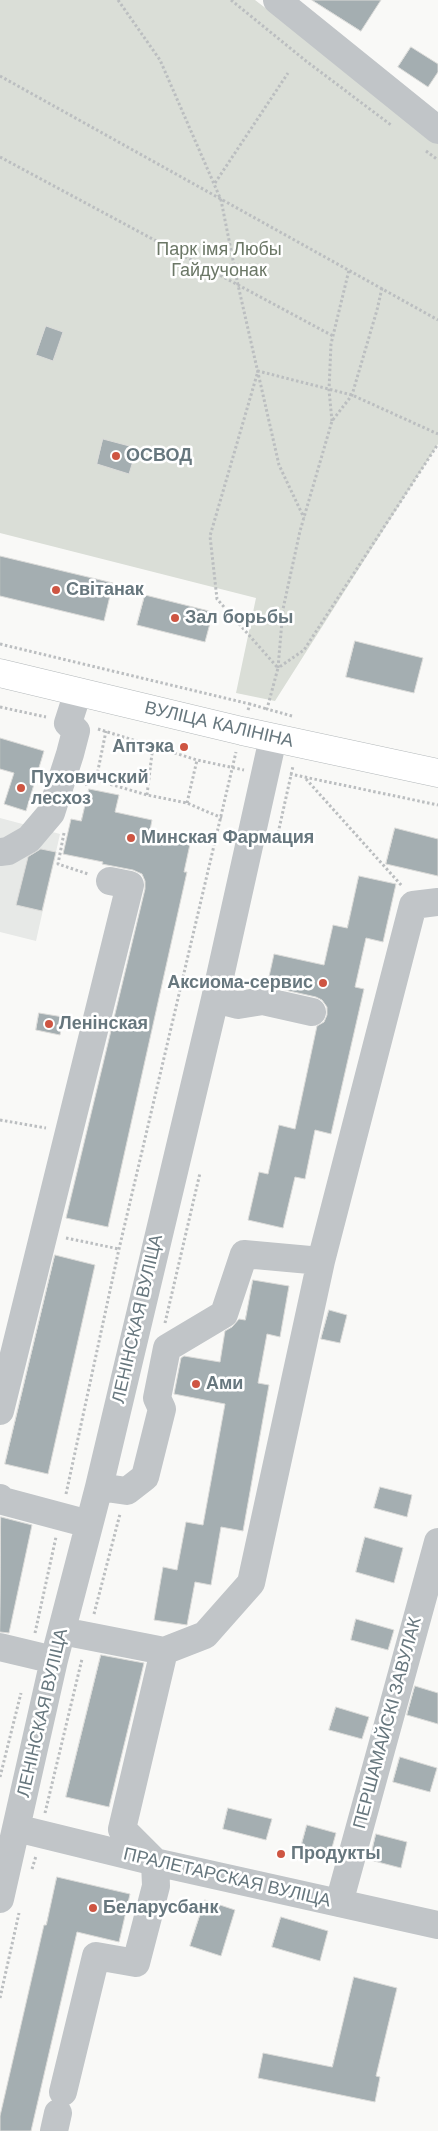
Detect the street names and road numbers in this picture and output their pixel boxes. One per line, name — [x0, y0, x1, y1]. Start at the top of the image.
street label: ВУЛІЦА КАЛІНІНА — [142, 697, 296, 753]
street label: ЛЕНІНСКАЯ ВУЛІЦА — [108, 1232, 168, 1406]
street label: ПЕРШАМАЙСКІ ЗАВУЛАК — [349, 1615, 427, 1831]
street label: ЛЕНІНСКАЯ ВУЛІЦА — [13, 1626, 73, 1800]
street label: ПРАЛЕТАРСКАЯ ВУЛІЦА — [121, 1844, 333, 1912]

